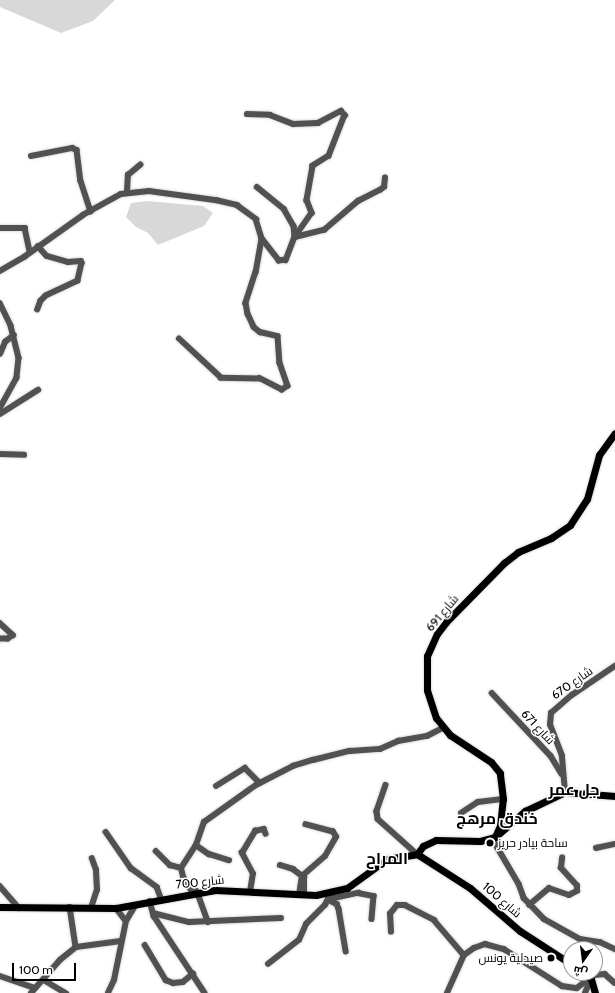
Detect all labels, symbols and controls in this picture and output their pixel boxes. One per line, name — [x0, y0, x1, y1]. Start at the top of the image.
street label: شارع 691 — [423, 592, 461, 634]
street label: شارع 670 — [549, 664, 595, 702]
street label: شارع 671 — [518, 707, 558, 747]
district label: جل عمر — [549, 780, 599, 800]
district label: خندق مرهج — [456, 809, 538, 829]
place label: ساحة بيادر حريز — [498, 836, 568, 850]
marker: ساحة بيادر حريز — [485, 838, 495, 848]
district label: المراح — [366, 849, 408, 869]
street label: شارع 700 — [175, 872, 225, 892]
street label: شارع 100 — [480, 879, 524, 921]
north arrow — [563, 941, 603, 981]
place label: صيدلية يونس — [478, 951, 543, 965]
marker: صيدلية يونس — [546, 953, 556, 963]
scale bar — [14, 955, 78, 981]
text: 100 m — [19, 962, 53, 977]
text: ش — [572, 963, 589, 980]

